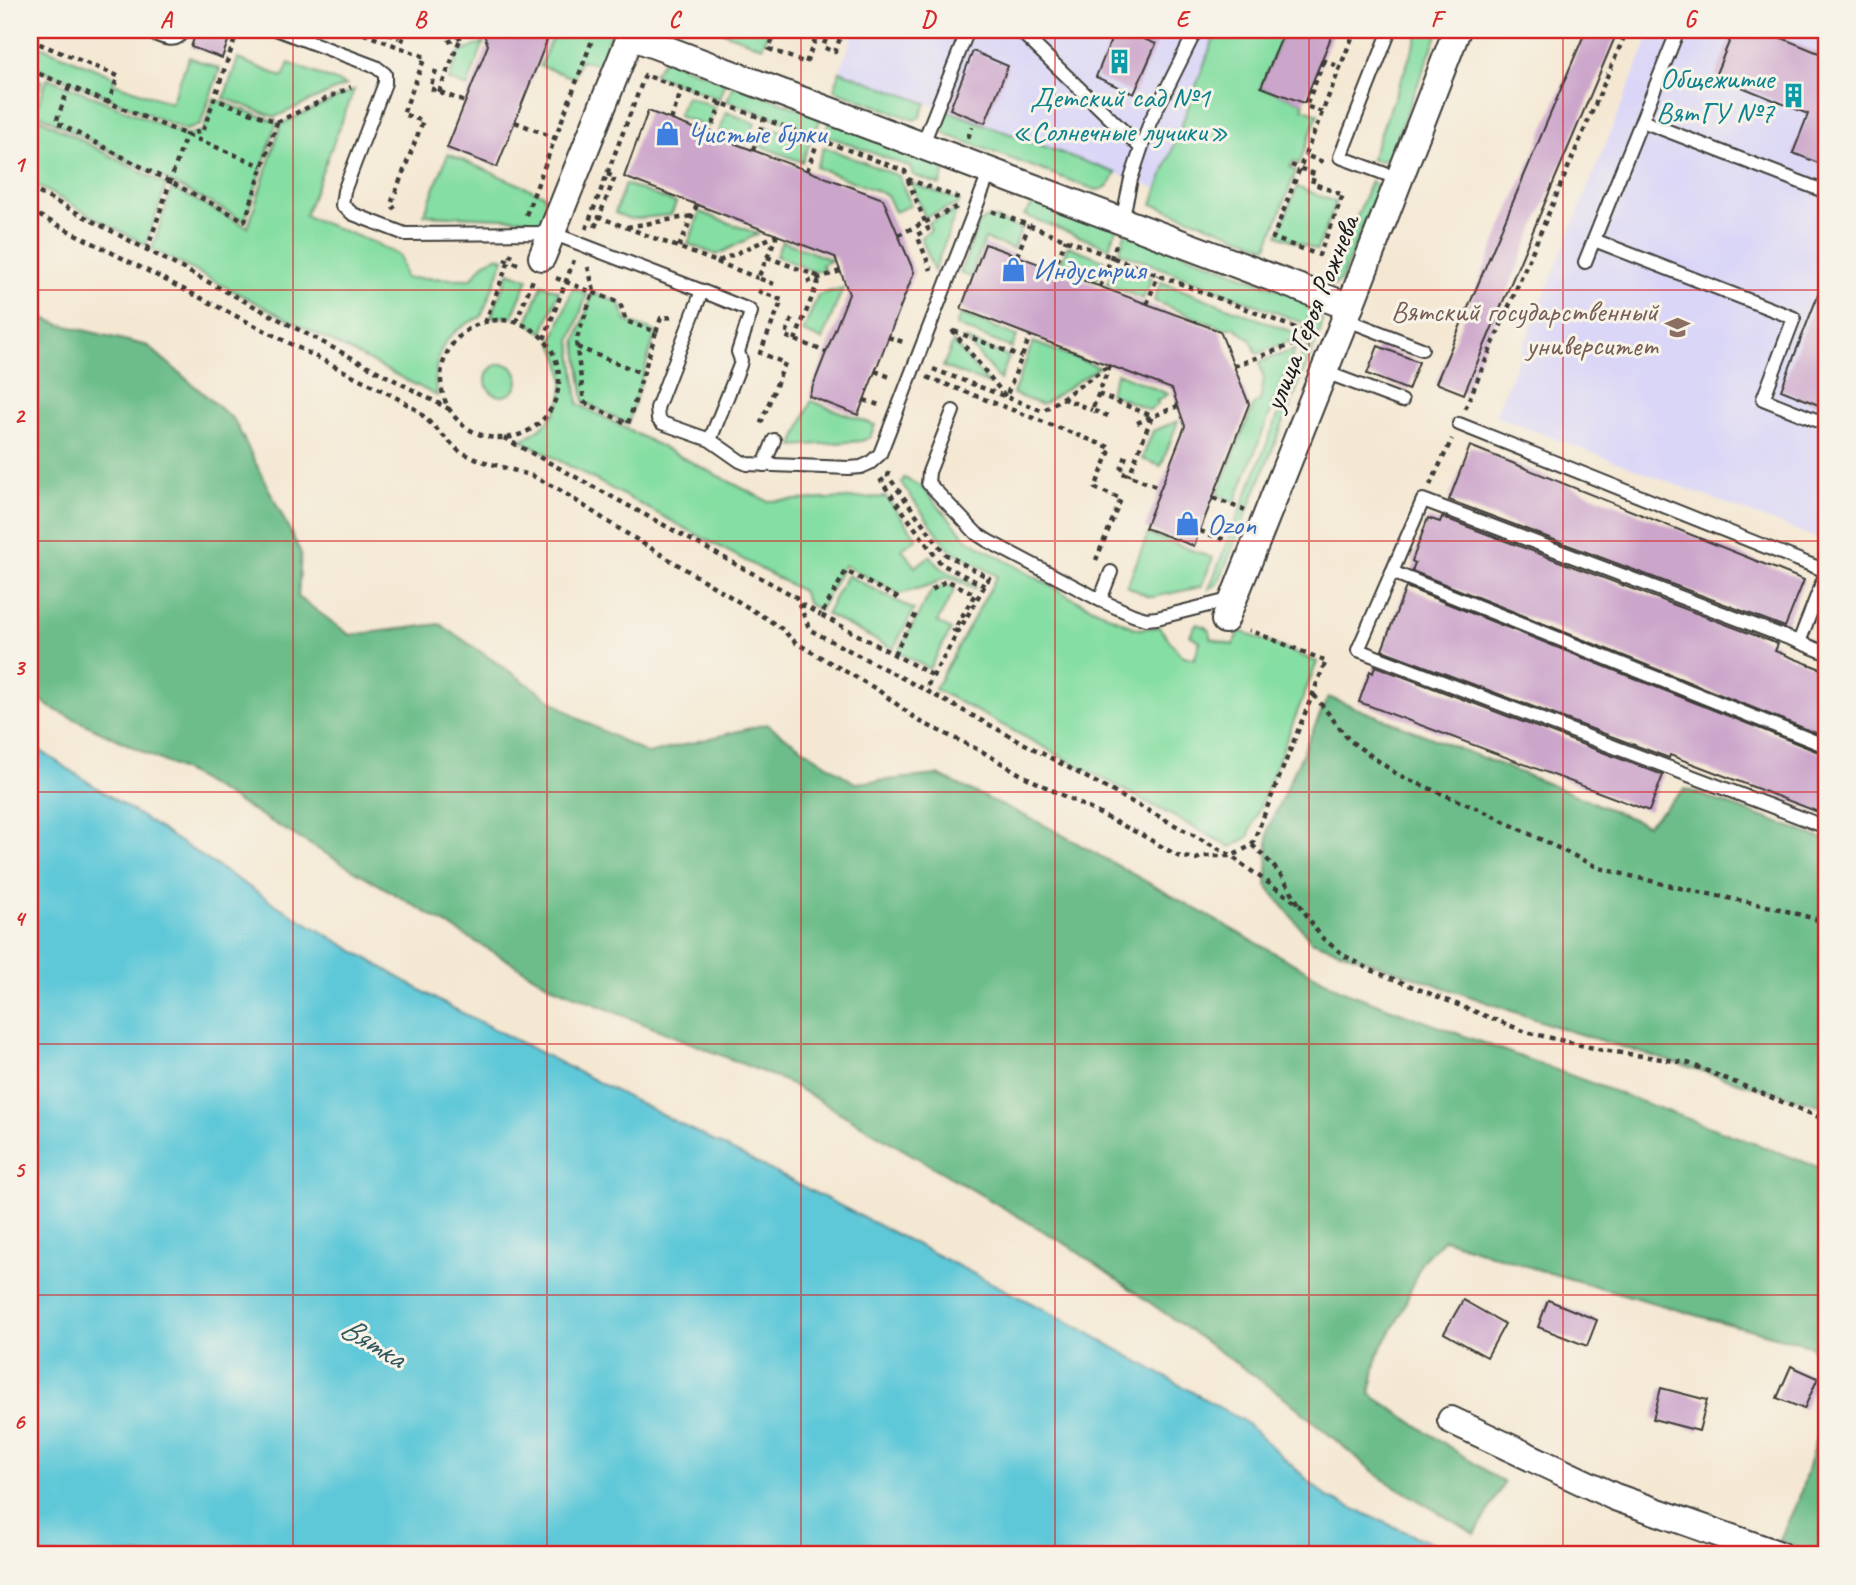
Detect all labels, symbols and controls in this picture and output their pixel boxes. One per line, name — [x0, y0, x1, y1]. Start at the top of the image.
text: A — [160, 5, 174, 34]
text: B — [414, 5, 428, 34]
text: C — [669, 5, 683, 34]
text: D — [921, 5, 937, 34]
text: E — [1176, 5, 1192, 34]
text: F — [1431, 5, 1447, 34]
text: G — [1684, 5, 1699, 34]
building icon: Детский сад №1 «Солнечные лучики» — [1106, 48, 1134, 76]
place label: Общежитие ВятГУ №7 — [1656, 59, 1776, 131]
place label: Детский сад №1 «Солнечные лучики» — [1012, 78, 1228, 150]
building icon: Общежитие ВятГУ №7 — [1780, 81, 1808, 109]
place label: Чистые булки — [687, 114, 828, 152]
shop icon: Чистые булки — [653, 119, 681, 147]
text: 1 — [14, 150, 27, 179]
street label: улица Героя Рожнева — [1254, 207, 1369, 418]
place label: Индустрия — [1033, 250, 1148, 288]
shop icon: Индустрия — [999, 255, 1027, 283]
place label: Вятский государственный университет — [1391, 292, 1659, 364]
school or university icon: Вятский государственный университет — [1664, 314, 1692, 342]
text: 2 — [14, 401, 27, 430]
place label: Ozon — [1207, 505, 1257, 543]
shop icon: Ozon — [1173, 510, 1201, 538]
text: 3 — [14, 653, 27, 682]
text: 4 — [14, 904, 27, 933]
text: 5 — [14, 1155, 26, 1184]
water label: Вятка — [333, 1307, 416, 1379]
text: 6 — [14, 1407, 27, 1436]

